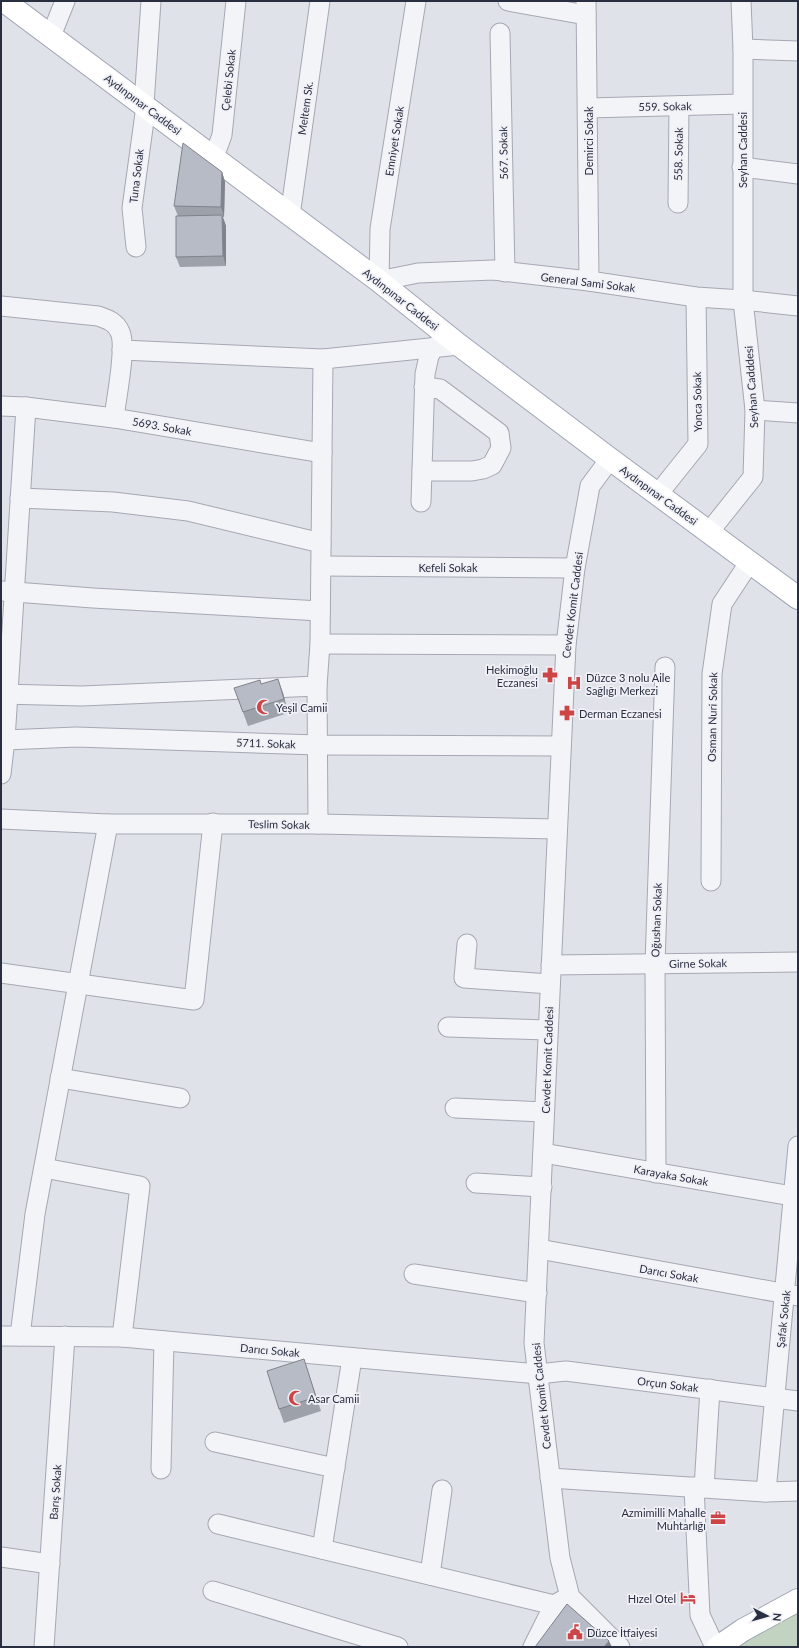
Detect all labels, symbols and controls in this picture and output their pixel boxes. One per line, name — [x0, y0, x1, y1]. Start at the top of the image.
street label: Çelebi Sokak — [218, 48, 238, 111]
street label: Aydınpınar Caddesi — [102, 71, 184, 137]
street label: Meltem Sk. — [295, 80, 315, 136]
street label: 559. Sokak — [638, 99, 692, 113]
street label: Emniyet Sokak — [382, 105, 406, 177]
street label: Demirci Sokak — [582, 106, 595, 176]
street label: Seyhan Caddesi — [736, 112, 749, 188]
street label: 567. Sokak — [496, 126, 510, 180]
street label: 558. Sokak — [671, 127, 685, 181]
street label: Tuna Sokak — [126, 148, 146, 204]
street label: Aydınpınar Caddesi — [360, 265, 442, 333]
street label: General Sami Sokak — [540, 270, 636, 294]
street label: Seyhan Cadddesi — [742, 345, 760, 429]
street label: Yonca Sokak — [690, 371, 704, 432]
street label: 5693. Sokak — [131, 414, 193, 438]
street label: Aydınpınar Caddesi — [618, 462, 701, 528]
street label: Cevdet Komit Caddesi — [559, 551, 585, 659]
street label: Kefeli Sokak — [419, 561, 478, 574]
place label: Hekimoğlu Eczanesi — [486, 663, 538, 689]
pharmacy icon: Hekimoğlu Eczanesi — [541, 666, 559, 684]
place label: Düzce 3 nolu Aile Sağlığı Merkezi — [586, 671, 670, 697]
street label: Osman Nuri Sokak — [705, 672, 719, 762]
hospital icon: Düzce 3 nolu Aile Sağlığı Merkezi — [565, 674, 583, 692]
mosque icon: Yeşil Camii — [255, 698, 273, 716]
place label: Yeşil Camii — [276, 701, 328, 714]
pharmacy icon: Derman Eczanesi — [558, 704, 576, 722]
place label: Derman Eczanesi — [579, 707, 662, 720]
street label: 5711. Sokak — [236, 735, 296, 751]
street label: Teslim Sokak — [248, 817, 310, 831]
street label: Oğushan Sokak — [648, 882, 664, 958]
street label: Girne Sokak — [669, 956, 728, 970]
street label: Cevdet Komit Caddesi — [539, 1006, 555, 1114]
street label: Karayaka Sokak — [633, 1162, 710, 1188]
street label: Darıcı Sokak — [638, 1261, 700, 1285]
street label: Şafak Sokak — [774, 1289, 793, 1348]
street label: Darıcı Sokak — [240, 1341, 301, 1359]
street label: Cevdet Komit Caddesi — [529, 1342, 553, 1450]
street label: Orçun Sokak — [637, 1374, 700, 1394]
mosque icon: Asar Camii — [287, 1389, 305, 1407]
place label: Asar Camii — [308, 1392, 360, 1405]
street label: Barış Sokak — [47, 1463, 63, 1520]
place label: Azmimilli Mahalle Muhtarlığı — [621, 1506, 706, 1532]
office icon: Azmimilli Mahalle Muhtarlığı — [709, 1509, 727, 1527]
hotel icon: Hızel Otel — [679, 1589, 697, 1607]
place label: Hızel Otel — [628, 1592, 676, 1605]
north arrow — [747, 1596, 787, 1636]
text: N — [771, 1612, 784, 1622]
public building icon: Düzce İtfaiyesi — [566, 1623, 584, 1641]
place label: Düzce İtfaiyesi — [587, 1626, 658, 1639]

